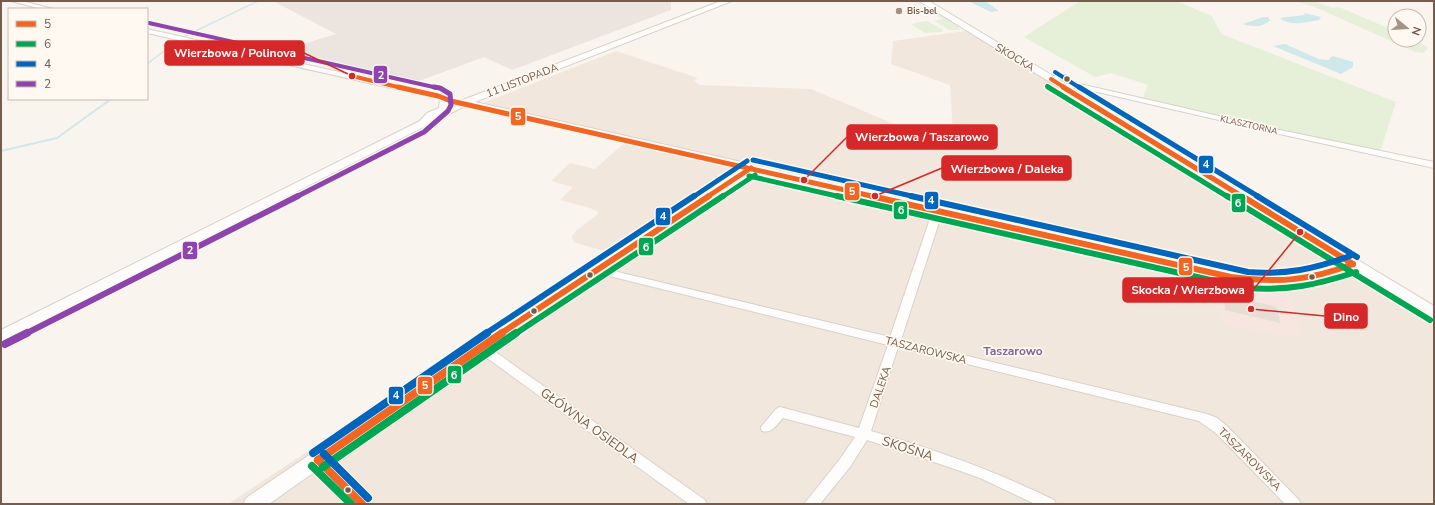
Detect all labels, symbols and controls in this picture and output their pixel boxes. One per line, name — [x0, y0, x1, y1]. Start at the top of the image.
place label: Bis-bel — [907, 5, 937, 17]
marker: Bis-bel — [894, 6, 904, 16]
legend — [8, 8, 148, 100]
north arrow — [1387, 8, 1427, 48]
text: 5 — [44, 16, 51, 32]
text: N — [1408, 25, 1424, 37]
text: 6 — [44, 36, 51, 52]
street label: SKOCKA — [992, 40, 1037, 75]
callout: Wierzbowa / Polinova — [165, 41, 304, 65]
text: Wierzbowa / Polinova — [174, 45, 296, 61]
text: 4 — [44, 56, 51, 72]
street label: 11 LISTOPADA — [484, 60, 560, 101]
line badge: 2 — [373, 65, 388, 84]
text: 2 — [378, 68, 385, 83]
unlabelled marker — [1062, 74, 1072, 84]
text: 2 — [44, 76, 51, 92]
line badge: 5 — [510, 107, 526, 126]
text: 5 — [515, 109, 522, 124]
street label: KLASZTORNA — [1219, 113, 1279, 138]
callout: Wierzbowa / Taszarowo — [847, 125, 997, 149]
text: Wierzbowa / Taszarowo — [855, 129, 989, 145]
line badge: 4 — [1198, 155, 1214, 174]
callout: Wierzbowa / Daleka — [942, 156, 1071, 180]
text: 4 — [1203, 157, 1210, 172]
text: Wierzbowa / Daleka — [950, 161, 1064, 177]
line badge: 5 — [844, 182, 860, 201]
text: 5 — [849, 184, 856, 199]
line badge: 4 — [924, 191, 939, 210]
text: 4 — [928, 193, 935, 208]
line badge: 6 — [1231, 193, 1246, 213]
text: 6 — [1235, 196, 1242, 211]
line badge: 6 — [893, 201, 908, 220]
text: 6 — [898, 203, 905, 218]
line badge: 4 — [655, 207, 671, 226]
text: 4 — [660, 209, 667, 224]
line badge: 6 — [638, 237, 654, 256]
text: 6 — [643, 240, 650, 255]
line badge: 2 — [182, 241, 198, 260]
text: 2 — [187, 243, 194, 258]
line badge: 5 — [1178, 257, 1193, 276]
text: 5 — [1183, 260, 1190, 275]
unlabelled marker — [585, 270, 595, 280]
unlabelled marker — [1307, 272, 1317, 282]
callout: Skocka / Wierzbowa — [1123, 278, 1253, 302]
text: Skocka / Wierzbowa — [1131, 282, 1245, 298]
callout: Dino — [1325, 304, 1367, 328]
unlabelled marker — [529, 306, 539, 316]
text: Dino — [1333, 309, 1359, 325]
street label: TASZAROWSKA — [883, 333, 968, 368]
district label: Taszarowo — [983, 343, 1043, 359]
street label: DALEKA — [866, 364, 895, 410]
line badge: 6 — [447, 365, 462, 384]
text: 6 — [451, 368, 458, 383]
line badge: 5 — [417, 376, 433, 395]
text: 5 — [422, 378, 429, 393]
street label: GŁÓWNA OSIEDLA — [537, 383, 643, 468]
line badge: 4 — [388, 386, 404, 405]
text: 4 — [393, 388, 400, 403]
street label: TASZAROWSKA — [1215, 424, 1285, 494]
street label: SKOŚNA — [880, 431, 936, 466]
unlabelled marker — [343, 485, 353, 495]

